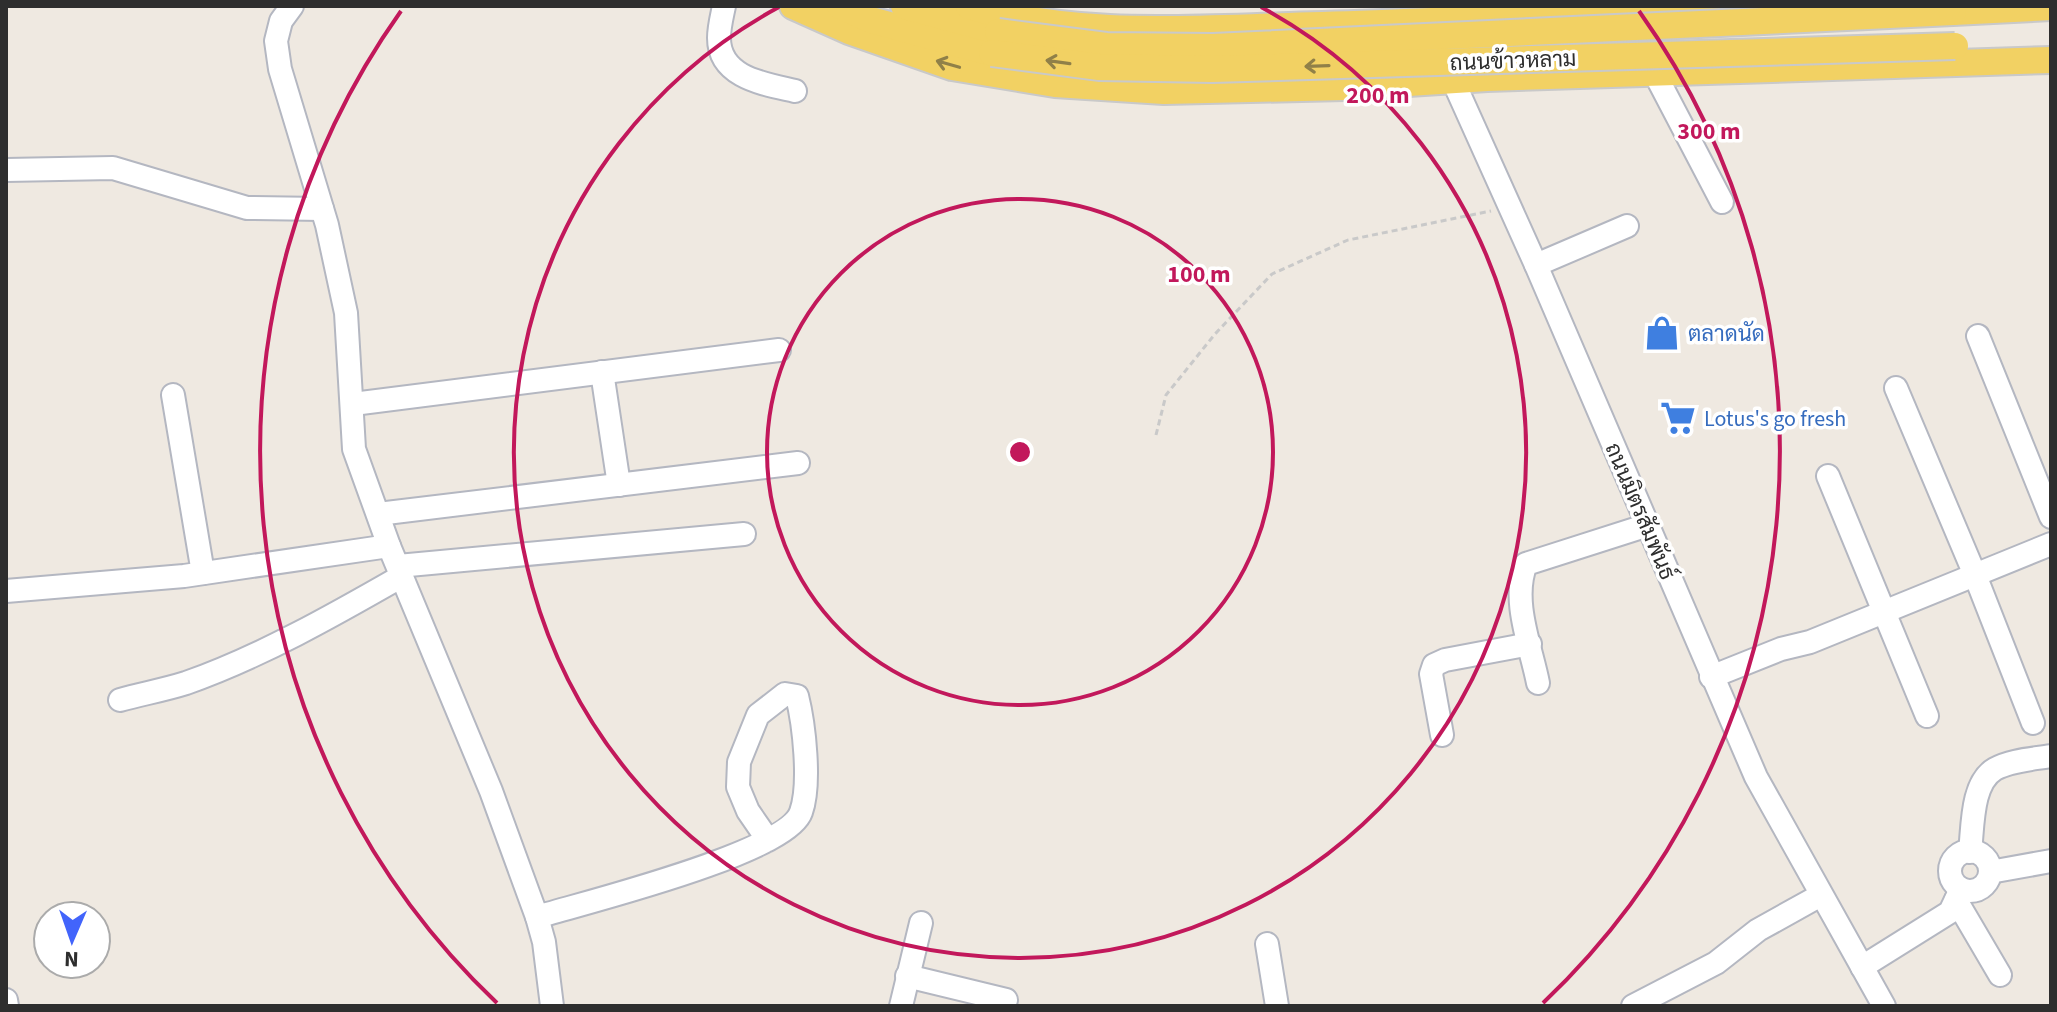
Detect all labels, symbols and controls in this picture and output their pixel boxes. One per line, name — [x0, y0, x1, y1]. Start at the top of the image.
street label: ถนนข้าวหลาม — [1449, 43, 1577, 79]
one-way arrow — [1046, 54, 1071, 69]
one-way arrow — [935, 56, 961, 71]
one-way arrow — [1304, 58, 1331, 74]
text: 200 m — [1346, 78, 1410, 113]
text: 300 m — [1677, 114, 1741, 149]
text: 100 m — [1167, 257, 1231, 292]
shop icon: ตลาดนัด — [1643, 314, 1681, 352]
place label: ตลาดนัด — [1688, 318, 1765, 350]
supermarket icon: Lotus's go fresh — [1659, 399, 1697, 437]
place label: Lotus's go fresh — [1704, 403, 1846, 435]
centre of rings — [1006, 438, 1034, 466]
street label: ถนนมิตรสัมพันธ์ — [1597, 438, 1683, 585]
north arrow — [32, 900, 112, 980]
text: N — [63, 943, 79, 975]

